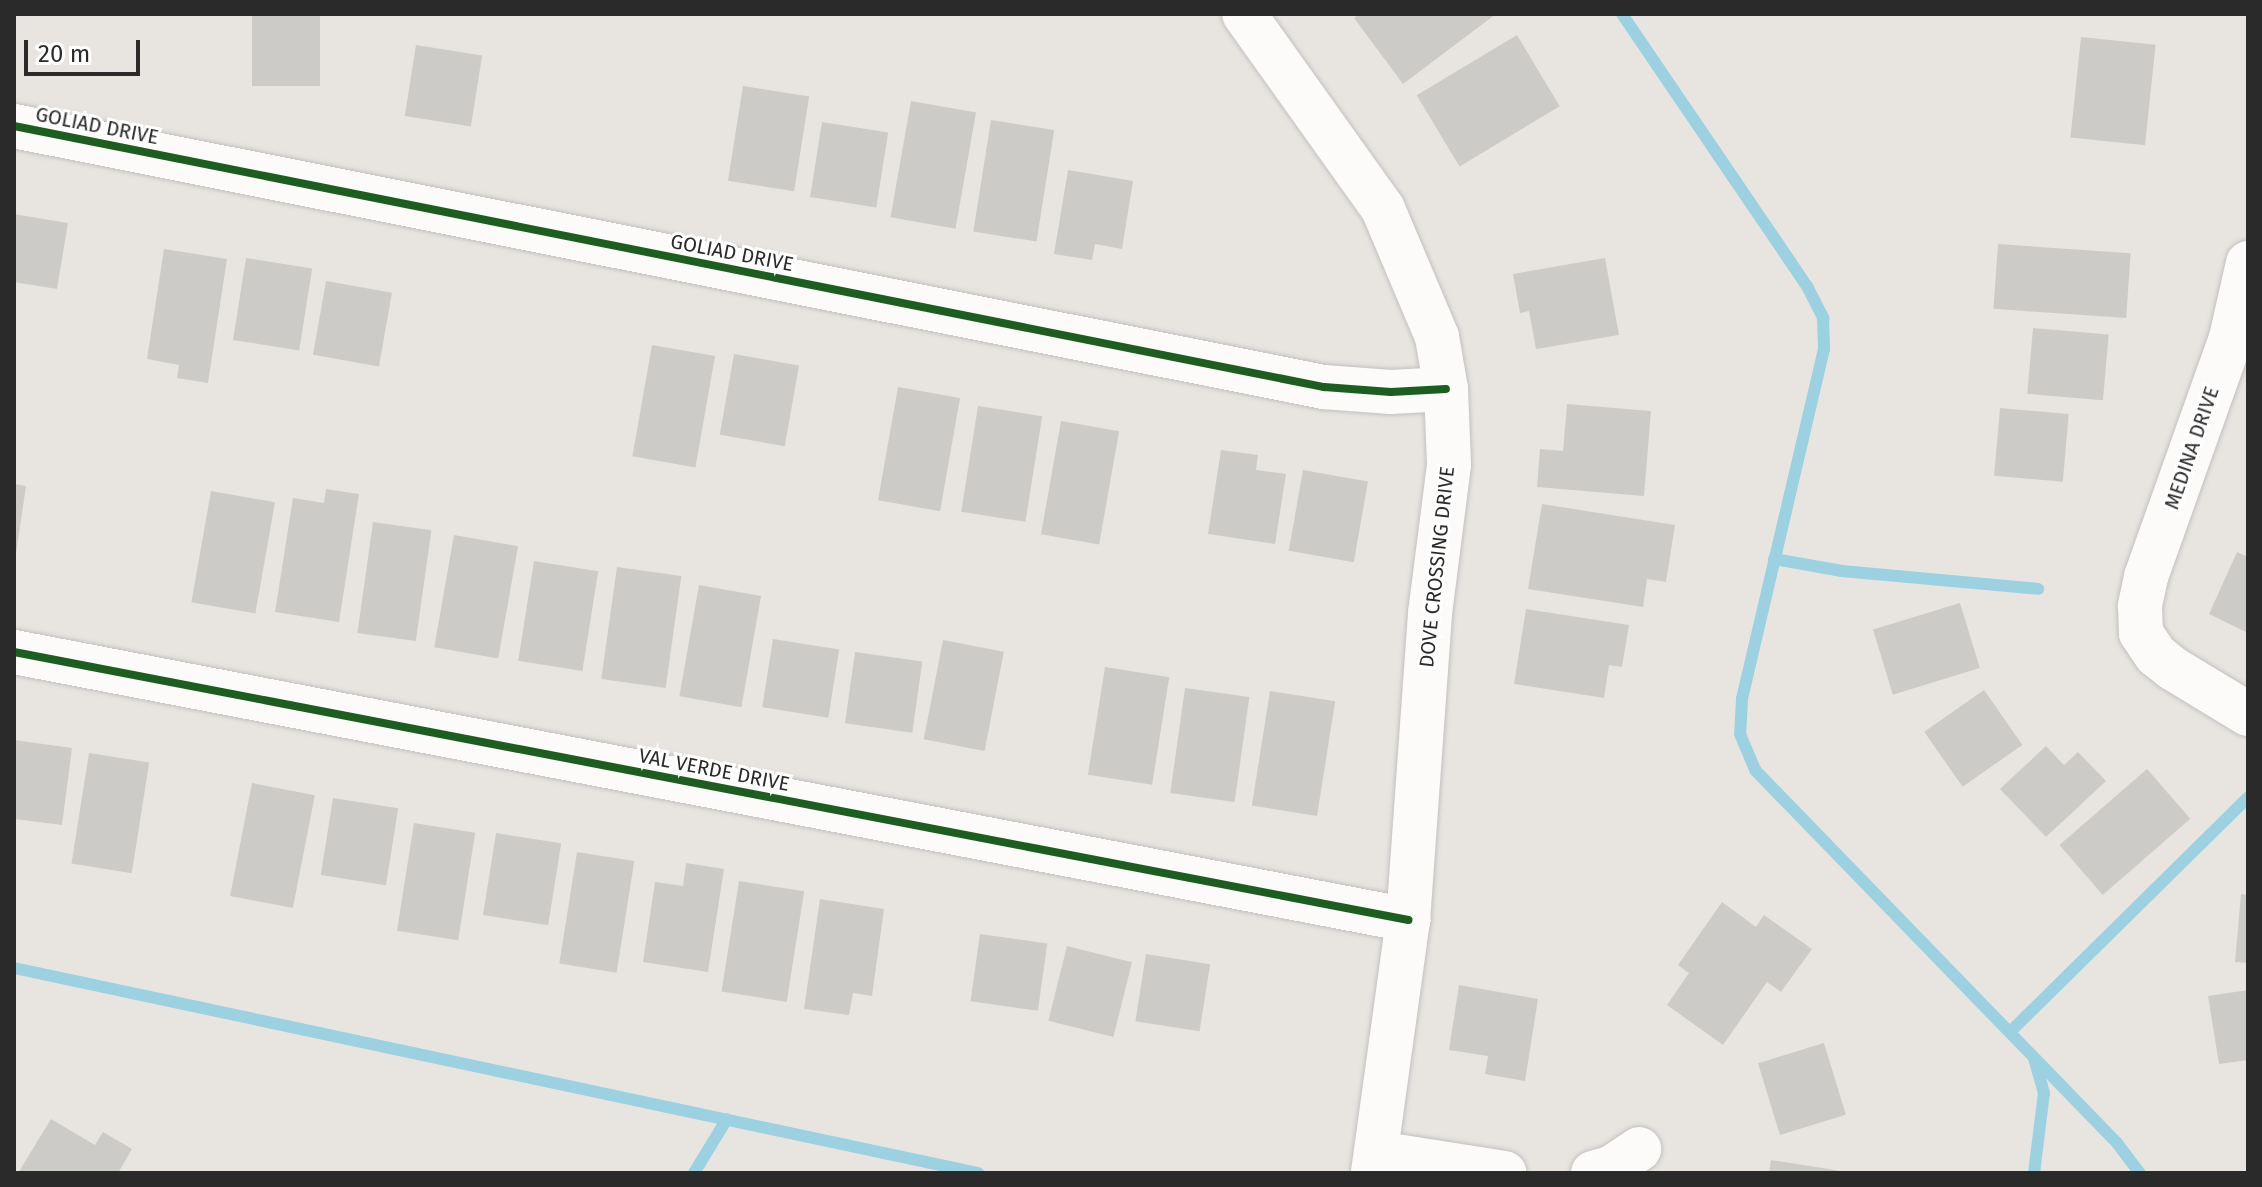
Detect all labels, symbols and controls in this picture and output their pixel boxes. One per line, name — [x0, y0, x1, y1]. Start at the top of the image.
scale bar — [28, 24, 144, 74]
text: 20 m — [38, 40, 90, 68]
street label: GOLIAD DRIVE — [34, 102, 160, 150]
street label: GOLIAD DRIVE — [669, 229, 795, 277]
street label: MEDINA DRIVE — [2160, 384, 2224, 512]
street label: DOVE CROSSING DRIVE — [1414, 465, 1460, 669]
street label: VAL VERDE DRIVE — [637, 744, 791, 796]

